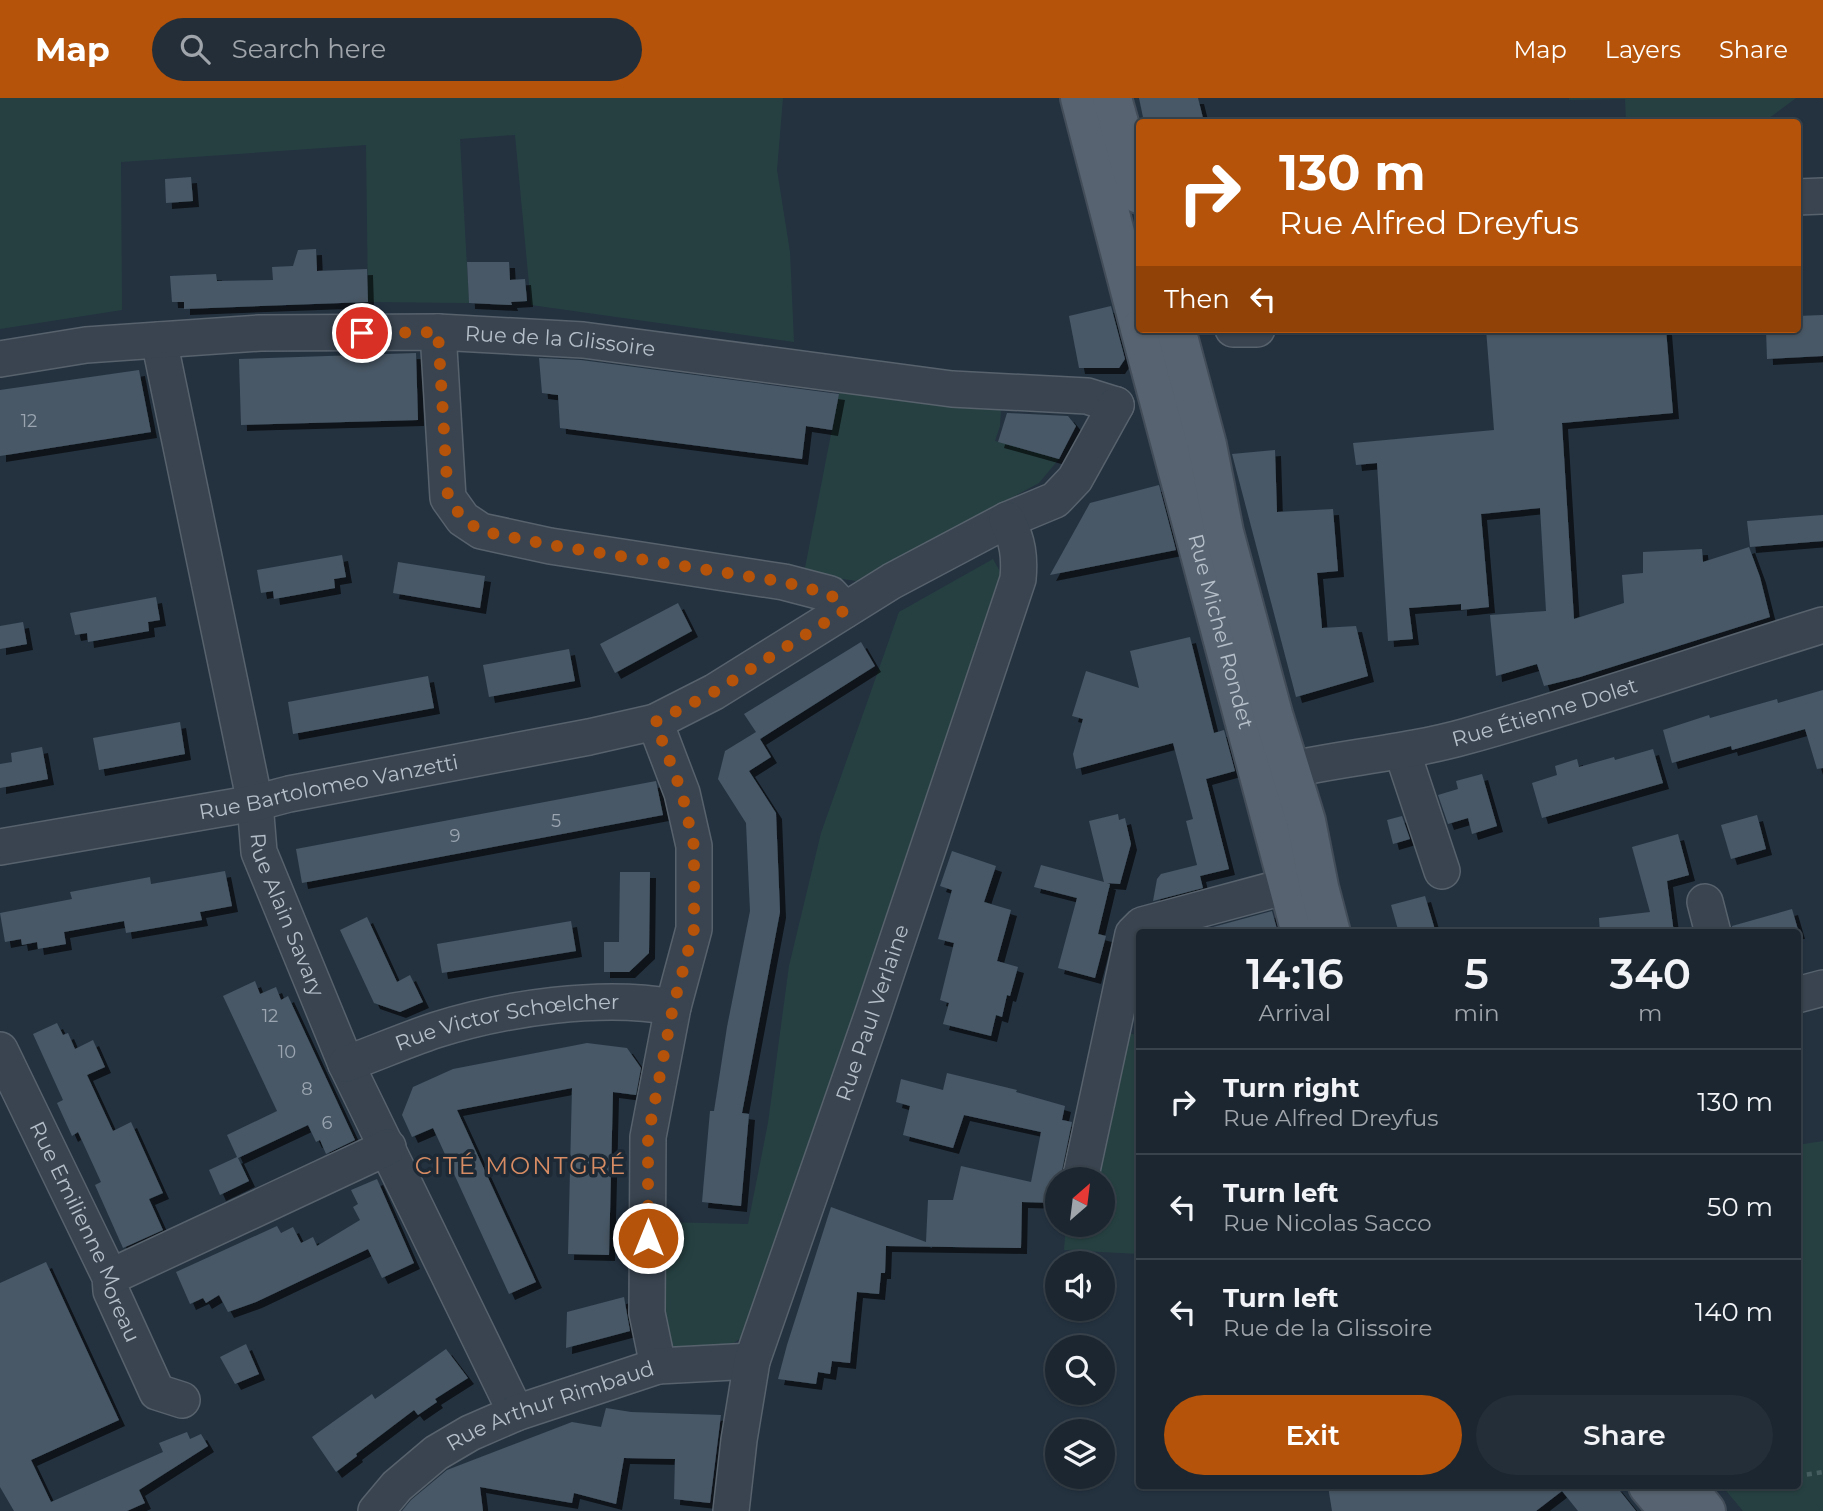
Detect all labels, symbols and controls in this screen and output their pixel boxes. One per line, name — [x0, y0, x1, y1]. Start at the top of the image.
search box — [152, 18, 642, 81]
text: Map — [35, 29, 110, 69]
icon: search — [176, 30, 214, 68]
text: Search here — [232, 33, 386, 65]
text: Map — [1513, 35, 1567, 64]
text: Layers — [1605, 35, 1681, 64]
text: Share — [1719, 35, 1788, 64]
text: 130 m — [1279, 143, 1426, 202]
icon: right — [1164, 147, 1255, 238]
text: Rue Alfred Dreyfus — [1279, 203, 1579, 242]
icon: left — [1244, 280, 1282, 318]
text: Then — [1164, 283, 1230, 315]
pin — [332, 303, 392, 363]
icon: arrive — [343, 314, 381, 352]
street label: Rue de la Glissoire — [464, 320, 657, 361]
house number: 12 — [21, 410, 37, 432]
street label: Rue Michel Rondet — [1183, 531, 1259, 732]
street label: Rue Étienne Dolet — [1449, 672, 1640, 752]
street label: Rue Bartolomeo Vanzetti — [197, 749, 460, 824]
house number: 5 — [551, 810, 561, 832]
house number: 9 — [450, 825, 461, 847]
street label: Rue Alain Savary — [245, 832, 330, 1001]
street label: Rue Paul Verlaine — [830, 921, 914, 1104]
text: 14:16 — [1246, 948, 1343, 1000]
text: 5 — [1464, 948, 1489, 1000]
text: 340 — [1610, 948, 1691, 1000]
street label: Rue Victor Schœlcher — [391, 989, 619, 1056]
text: Arrival — [1258, 999, 1331, 1027]
text: min — [1454, 999, 1500, 1027]
text: m — [1638, 999, 1663, 1027]
house number: 12 — [262, 1005, 278, 1027]
house number: 10 — [278, 1041, 296, 1063]
text: Turn right — [1223, 1072, 1359, 1104]
house number: 8 — [301, 1078, 313, 1100]
icon: right — [1164, 1083, 1202, 1121]
text: 130 m — [1697, 1086, 1773, 1118]
text: Rue Alfred Dreyfus — [1223, 1104, 1439, 1132]
house number: 6 — [322, 1112, 333, 1134]
street label: Rue Emilienne Moreau — [24, 1117, 146, 1346]
district label: CITÉ MONTGRÉ — [415, 1151, 627, 1180]
north arrow — [1045, 1167, 1115, 1237]
map controls — [1045, 1167, 1115, 1489]
text: Turn left — [1223, 1177, 1339, 1209]
icon: left — [1164, 1188, 1202, 1226]
text: 50 m — [1707, 1191, 1773, 1223]
position arrow — [611, 1201, 685, 1275]
text: Rue Nicolas Sacco — [1223, 1209, 1432, 1237]
button: sound — [1045, 1251, 1115, 1321]
text: Turn left — [1223, 1282, 1339, 1314]
icon: left — [1164, 1293, 1202, 1331]
text: 140 m — [1695, 1296, 1773, 1328]
text: Rue de la Glissoire — [1223, 1314, 1432, 1342]
button: search — [1045, 1335, 1115, 1405]
street label: Rue Arthur Rimbaud — [442, 1355, 657, 1456]
button: Exit — [1164, 1395, 1462, 1475]
button: Share — [1476, 1395, 1773, 1475]
button: layers — [1045, 1419, 1115, 1489]

